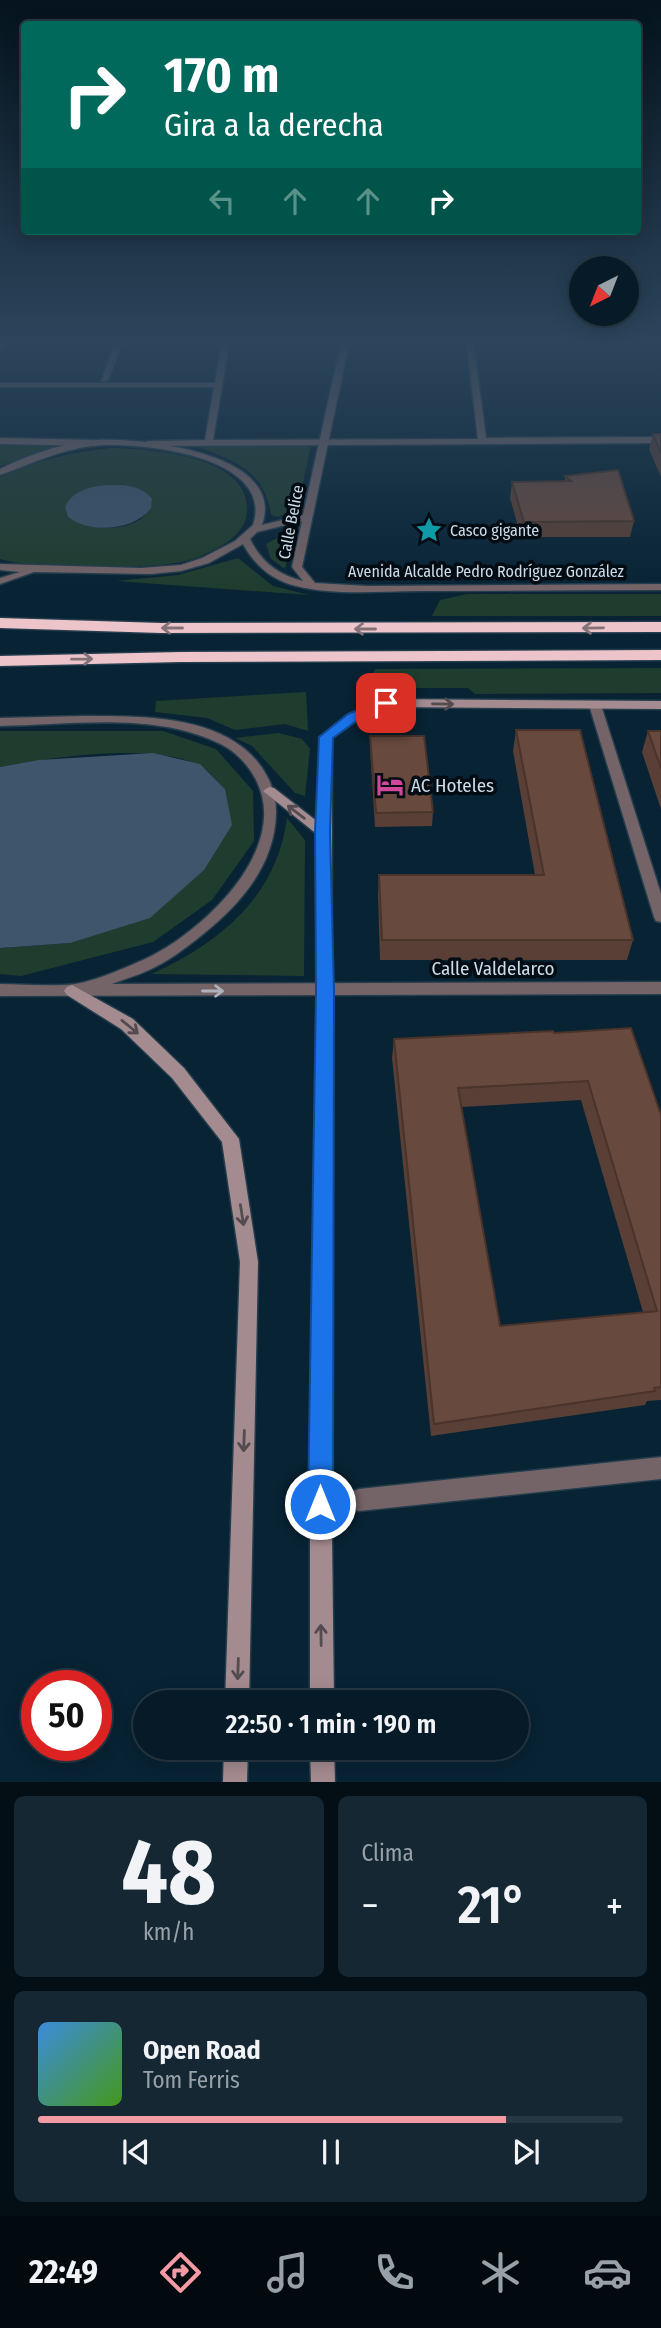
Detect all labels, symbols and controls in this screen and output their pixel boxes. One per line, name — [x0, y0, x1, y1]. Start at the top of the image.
text: 170 m — [164, 46, 280, 105]
icon: right — [49, 49, 140, 140]
text: Gira a la derecha — [164, 106, 384, 144]
icon: left — [203, 182, 241, 220]
icon: ahead — [276, 182, 314, 220]
icon: ahead — [349, 182, 387, 220]
icon: right — [422, 182, 460, 220]
north arrow — [569, 256, 639, 326]
map controls — [569, 256, 639, 326]
street label: Calle Belice — [275, 483, 308, 561]
place icon: Casco gigante — [414, 515, 444, 545]
place label: Casco gigante — [450, 521, 539, 540]
street label: Avenida Alcalde Pedro Rodríguez González — [348, 562, 624, 581]
one-way arrow — [161, 621, 184, 635]
one-way arrow — [582, 621, 605, 634]
one-way arrow — [354, 622, 377, 636]
one-way arrow — [70, 652, 93, 666]
pin — [356, 673, 416, 733]
icon: arrive — [367, 684, 405, 722]
one-way arrow — [431, 697, 454, 710]
hotel icon: AC Hoteles — [375, 770, 405, 800]
place label: AC Hoteles — [411, 774, 494, 797]
one-way arrow — [287, 804, 305, 819]
street label: Calle Valdelarco — [432, 957, 555, 980]
one-way arrow — [202, 984, 225, 998]
one-way arrow — [120, 1019, 138, 1035]
one-way arrow — [236, 1203, 249, 1225]
one-way arrow — [238, 1430, 251, 1453]
position arrow — [283, 1467, 357, 1541]
one-way arrow — [314, 1623, 328, 1646]
one-way arrow — [231, 1657, 245, 1680]
speed limit sign: 50 — [21, 1670, 112, 1761]
text: 22:50 · 1 min · 190 m — [226, 1709, 436, 1740]
text: 48 — [121, 1818, 216, 1927]
text: Clima — [362, 1839, 414, 1867]
text: 21° — [458, 1874, 527, 1937]
text: − — [362, 1883, 379, 1929]
text: + — [606, 1883, 623, 1929]
text: km/h — [143, 1918, 194, 1946]
text: Open Road — [143, 2035, 261, 2066]
text: Tom Ferris — [143, 2066, 240, 2094]
icon: previous — [117, 2133, 155, 2171]
icon: pause — [312, 2133, 350, 2171]
icon: next — [507, 2133, 545, 2171]
icon: directions — [156, 2248, 205, 2297]
icon: music — [263, 2248, 312, 2297]
icon: phone — [370, 2248, 419, 2297]
icon: climate — [476, 2248, 525, 2297]
icon: car — [583, 2248, 632, 2297]
text: 22:49 — [29, 2253, 98, 2291]

